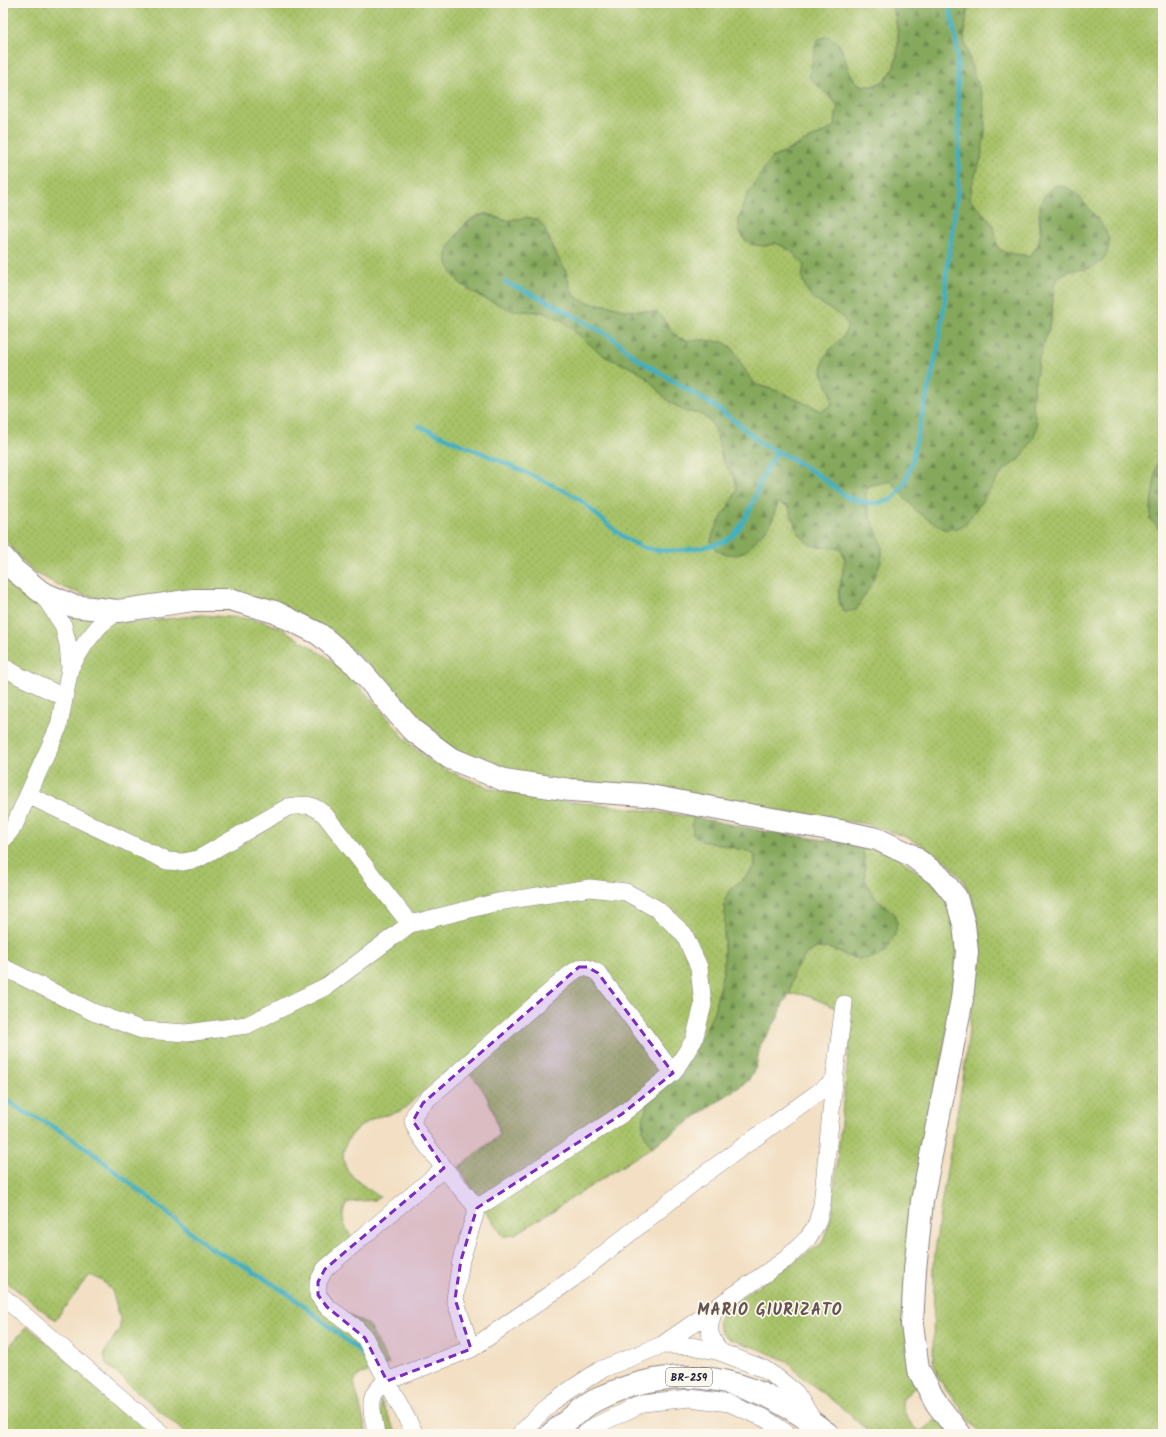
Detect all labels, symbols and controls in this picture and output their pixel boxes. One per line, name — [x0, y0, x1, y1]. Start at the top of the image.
district label: MARIO GIURIZATO — [697, 1298, 843, 1323]
road number: BR-259 — [666, 1368, 712, 1386]

